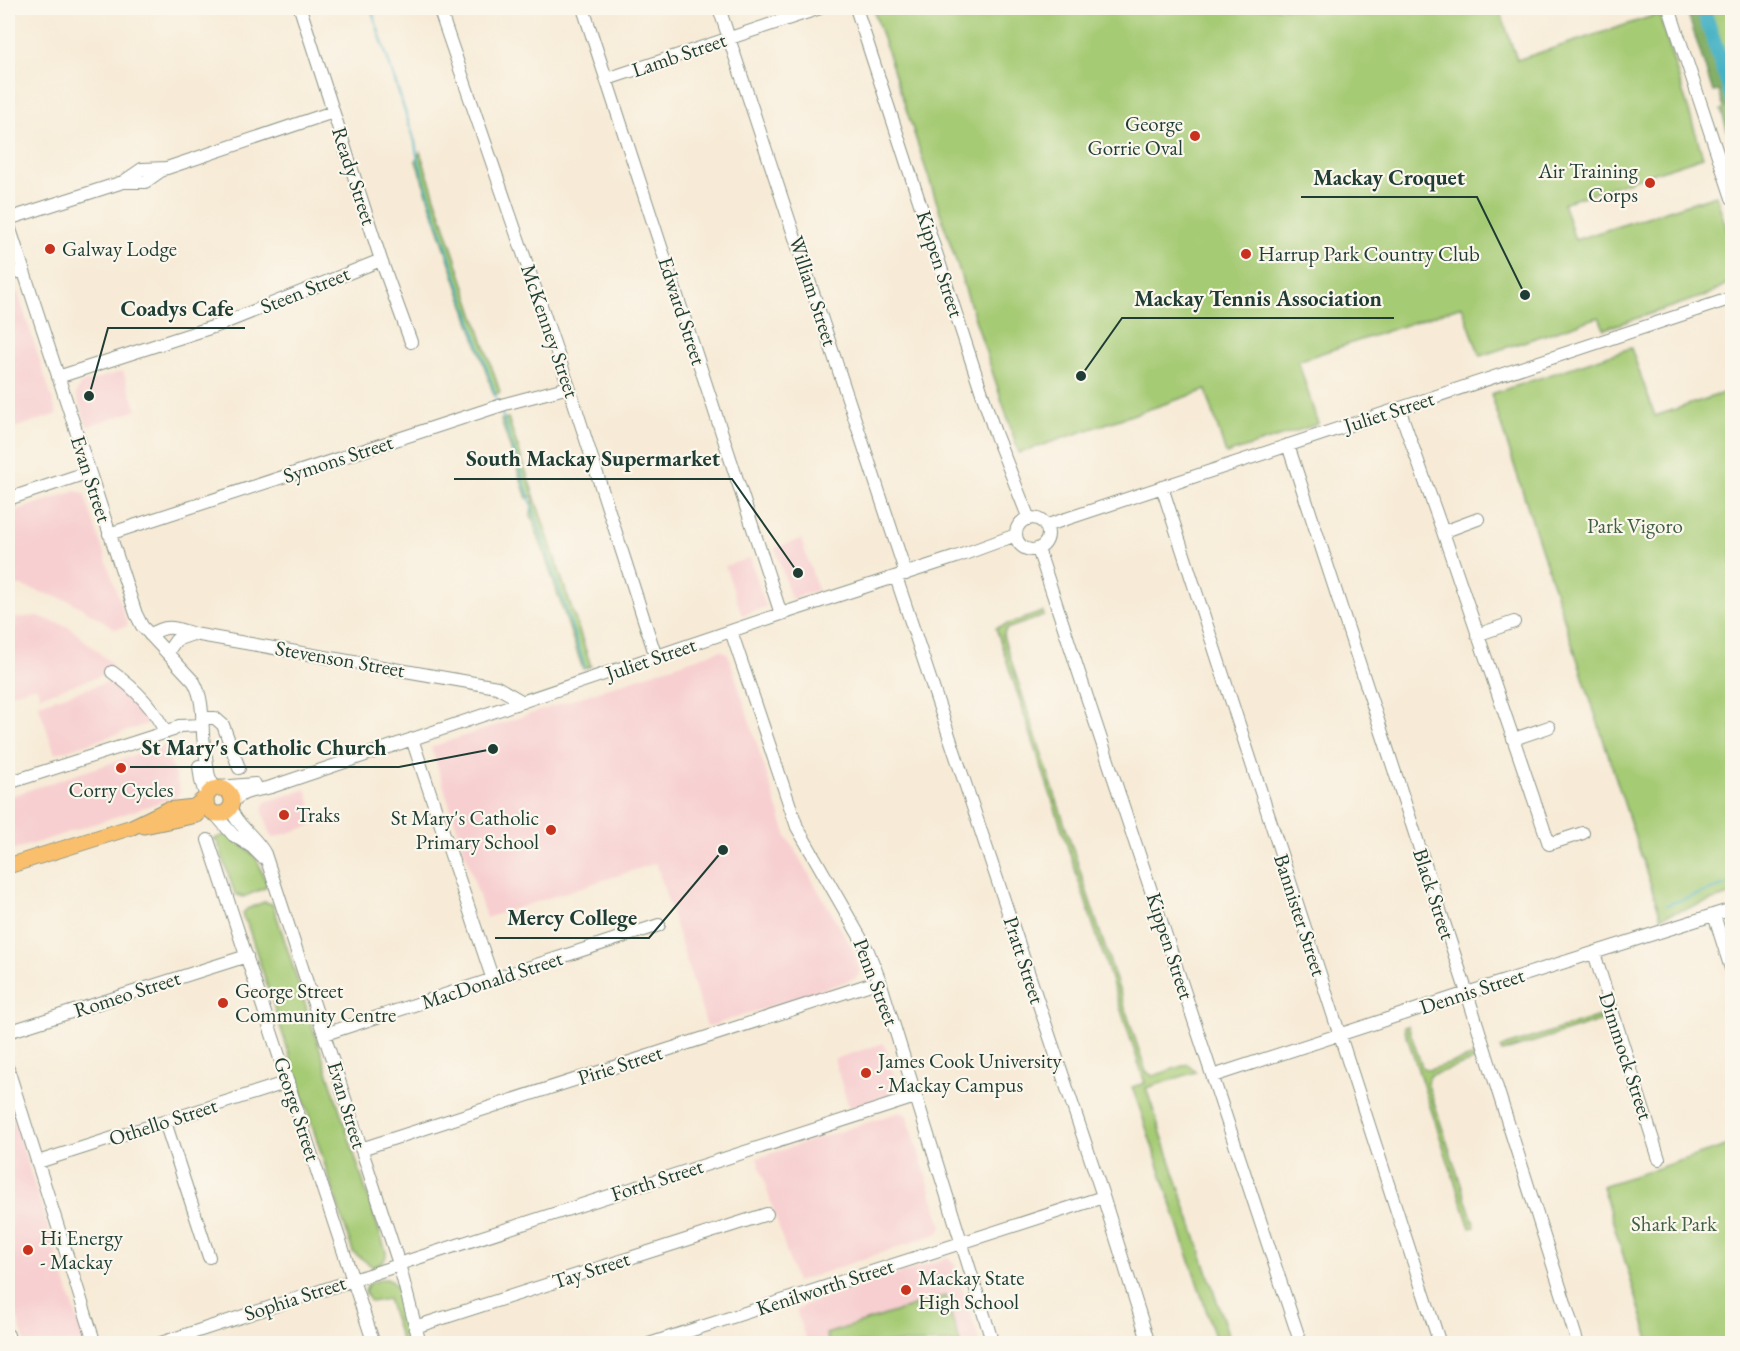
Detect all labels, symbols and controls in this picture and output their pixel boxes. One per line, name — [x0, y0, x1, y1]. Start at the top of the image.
street label: Lamb Street — [628, 26, 730, 83]
place label: George Gorrie Oval — [1087, 110, 1183, 161]
street label: Ready Street — [326, 123, 383, 229]
marker: George Gorrie Oval — [1188, 129, 1202, 143]
callout: Mackay Croquet — [1301, 157, 1477, 197]
place label: Air Training Corps — [1537, 157, 1639, 208]
text: Mackay Croquet — [1313, 163, 1466, 192]
marker: Air Training Corps — [1643, 176, 1657, 190]
street label: Kippen Street — [911, 207, 971, 321]
street label: William Street — [783, 232, 844, 350]
place label: Galway Lodge — [62, 235, 177, 262]
place label: Harrup Park Country Club — [1258, 240, 1480, 267]
marker: Galway Lodge — [43, 242, 57, 256]
marker: Harrup Park Country Club — [1239, 247, 1253, 261]
street label: Edward Street — [652, 253, 713, 369]
street label: Steen Street — [256, 259, 354, 320]
street label: McKenney Street — [515, 261, 586, 402]
callout: Mackay Tennis Association — [1122, 278, 1394, 318]
text: Mackay Tennis Association — [1134, 284, 1383, 313]
callout: Coadys Cafe — [108, 288, 245, 328]
text: Coadys Cafe — [120, 294, 234, 323]
street label: Juliet Street — [1338, 384, 1438, 439]
street label: Symons Street — [280, 428, 397, 489]
street label: Evan Street — [65, 432, 118, 526]
callout: South Mackay Supermarket — [454, 439, 732, 479]
text: South Mackay Supermarket — [466, 444, 721, 473]
park label: Park Vigoro — [1587, 512, 1683, 539]
street label: Juliet Street — [600, 630, 700, 687]
street label: Stevenson Street — [273, 634, 407, 683]
callout: St Mary's Catholic Church — [130, 727, 399, 767]
text: St Mary's Catholic Church — [141, 733, 387, 762]
marker: Corry Cycles — [114, 761, 128, 775]
place label: Corry Cycles — [69, 776, 174, 803]
place label: Traks — [296, 801, 340, 828]
place label: St Mary's Catholic Primary School — [391, 804, 539, 855]
marker: Traks — [277, 808, 291, 822]
marker: St Mary's Catholic Primary School — [544, 823, 558, 837]
street label: Black Street — [1407, 845, 1462, 943]
street label: Bannister Street — [1268, 850, 1333, 980]
street label: Kippen Street — [1141, 889, 1201, 1003]
callout: Mercy College — [495, 898, 649, 938]
text: Mercy College — [507, 903, 637, 932]
street label: Pratt Street — [998, 913, 1051, 1007]
street label: Penn Street — [848, 934, 906, 1030]
street label: MacDonald Street — [418, 944, 566, 1015]
street label: Dennis Street — [1416, 961, 1528, 1020]
street label: Romeo Street — [70, 963, 184, 1023]
place label: George Street Community Centre — [235, 977, 396, 1028]
street label: Dimmock Street — [1593, 989, 1660, 1124]
marker: George Street Community Centre — [216, 996, 230, 1010]
street label: Pirie Street — [574, 1038, 666, 1091]
place label: James Cook University - Mackay Campus — [876, 1047, 1063, 1098]
street label: George Street — [268, 1053, 327, 1165]
street label: Evan Street — [321, 1058, 374, 1152]
marker: James Cook University - Mackay Campus — [859, 1066, 873, 1080]
street label: Othello Street — [105, 1091, 221, 1152]
street label: Forth Street — [607, 1152, 707, 1207]
park label: Shark Park — [1631, 1210, 1718, 1237]
place label: Hi Energy - Mackay — [40, 1224, 124, 1275]
marker: Hi Energy - Mackay — [21, 1243, 35, 1257]
street label: Tay Street — [549, 1244, 633, 1295]
street label: Kenilworth Street — [753, 1251, 897, 1321]
place label: Mackay State High School — [918, 1264, 1024, 1315]
street label: Sophia Street — [241, 1268, 350, 1327]
marker: Mackay State High School — [899, 1283, 913, 1297]

